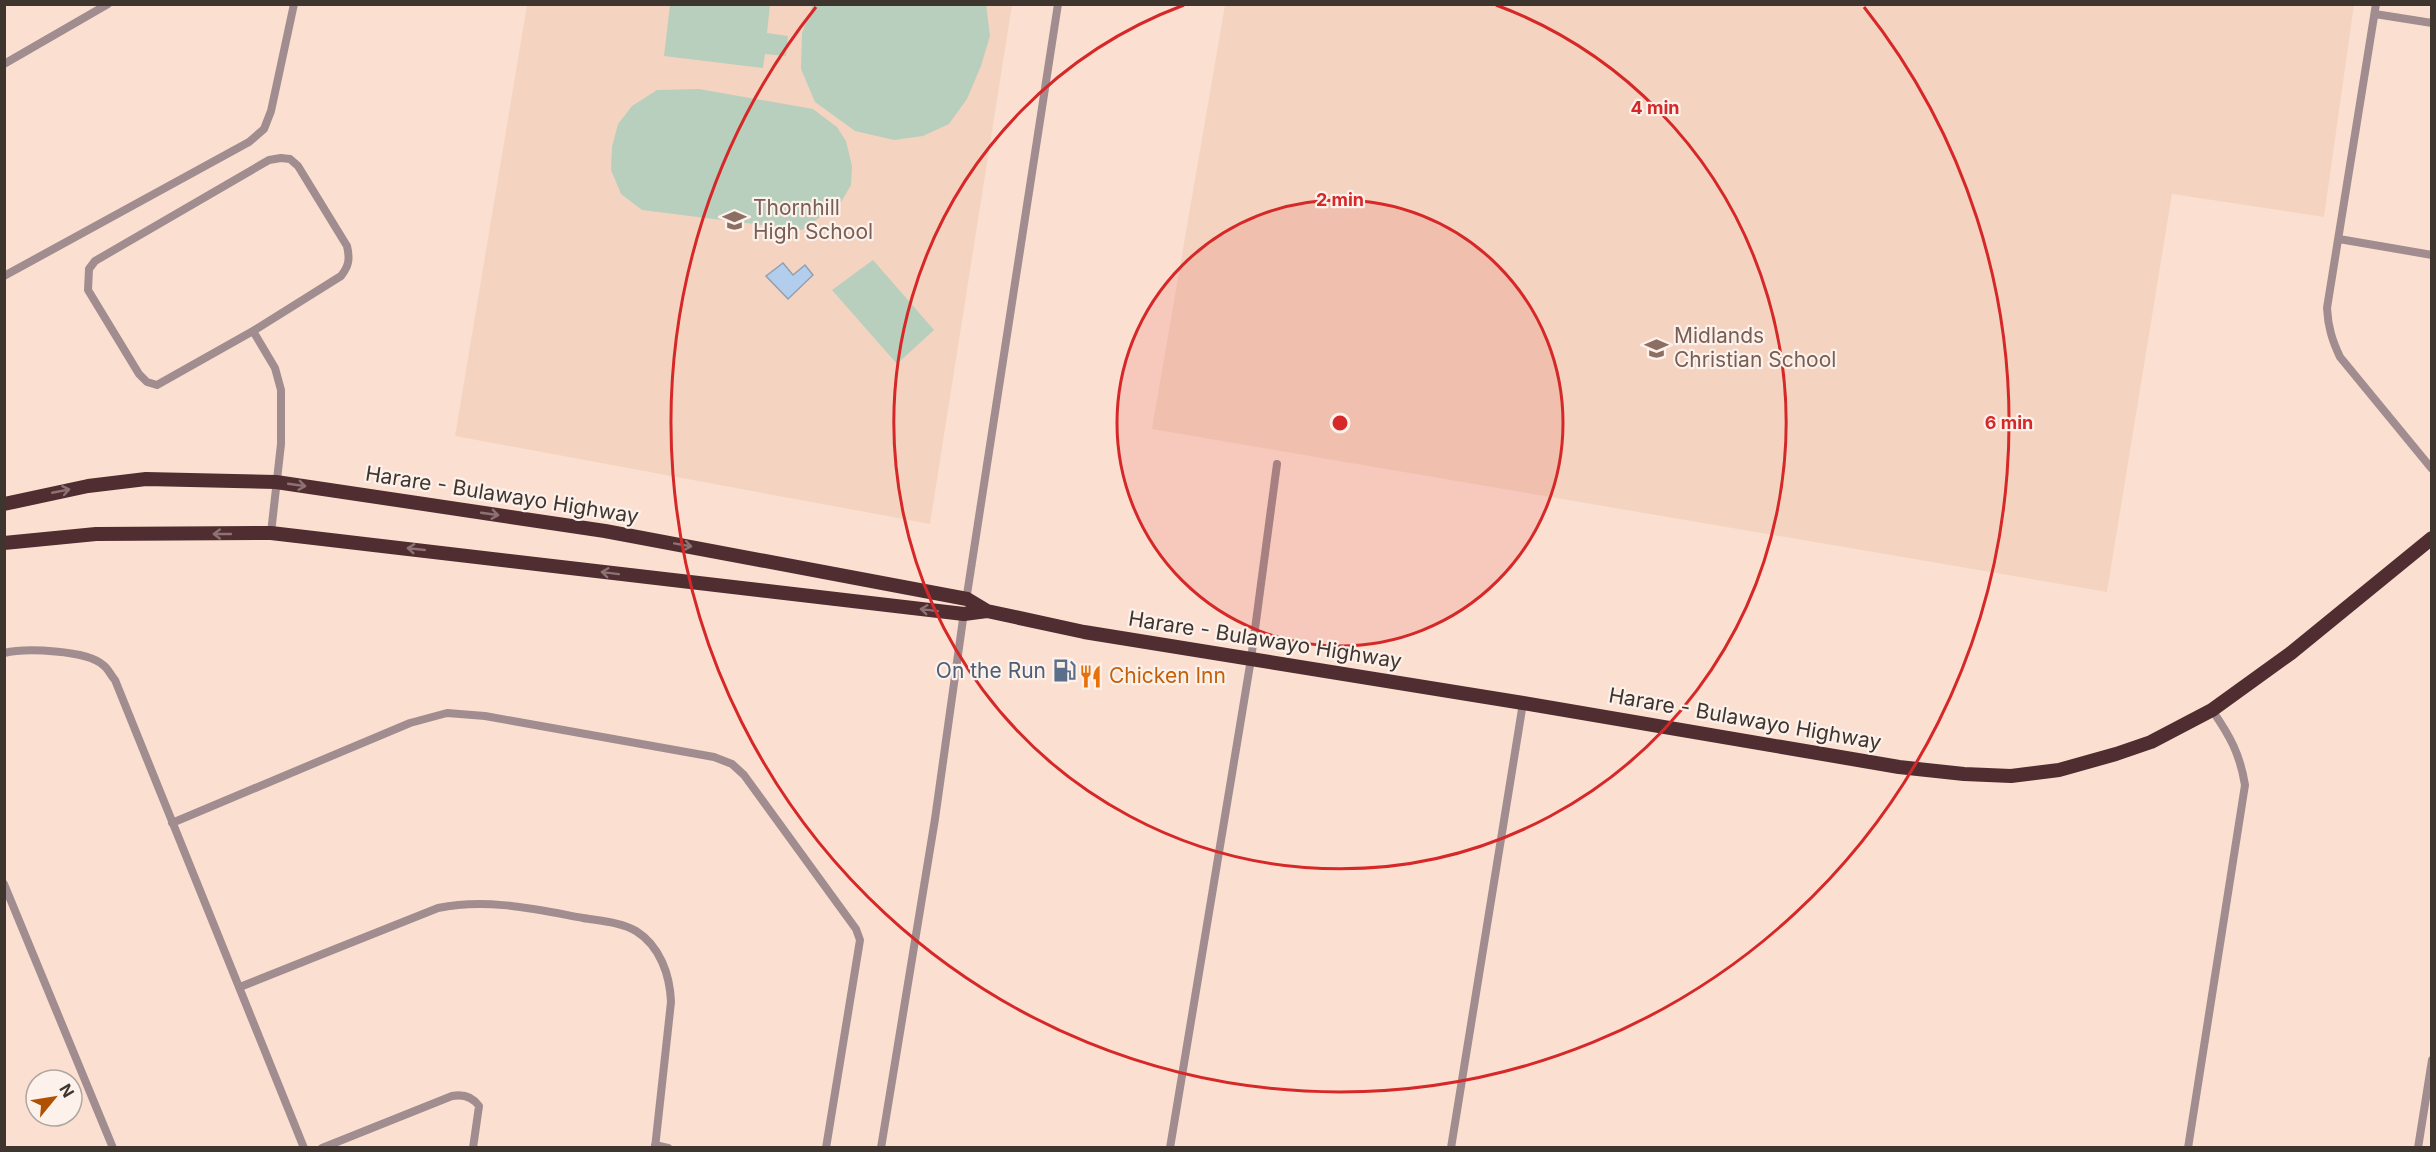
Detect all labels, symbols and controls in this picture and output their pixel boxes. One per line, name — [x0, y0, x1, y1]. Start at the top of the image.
text: 4 min — [1631, 97, 1679, 118]
text: 2 min — [1316, 189, 1364, 210]
place label: Thornhill High School — [753, 195, 873, 244]
school or university icon: Thornhill High School — [722, 207, 748, 233]
place label: Midlands Christian School — [1674, 323, 1836, 372]
school or university icon: Midlands Christian School — [1643, 335, 1669, 361]
text: 6 min — [1985, 412, 2033, 433]
centre of rings — [1330, 413, 1350, 433]
street label: Harare - Bulawayo Highway — [364, 461, 641, 529]
one-way arrow — [287, 480, 307, 491]
one-way arrow — [51, 485, 71, 496]
one-way arrow — [480, 508, 500, 519]
one-way arrow — [213, 528, 233, 540]
one-way arrow — [672, 539, 692, 550]
one-way arrow — [407, 544, 427, 555]
one-way arrow — [600, 567, 620, 578]
one-way arrow — [919, 604, 939, 615]
street label: Harare - Bulawayo Highway — [1127, 606, 1404, 674]
place label: On the Run — [936, 658, 1046, 683]
fuel station icon: On the Run — [1051, 658, 1077, 684]
restaurant icon: Chicken Inn — [1078, 663, 1104, 689]
place label: Chicken Inn — [1109, 663, 1226, 688]
street label: Harare - Bulawayo Highway — [1607, 682, 1884, 755]
north arrow — [24, 1068, 84, 1128]
text: N — [55, 1080, 79, 1101]

